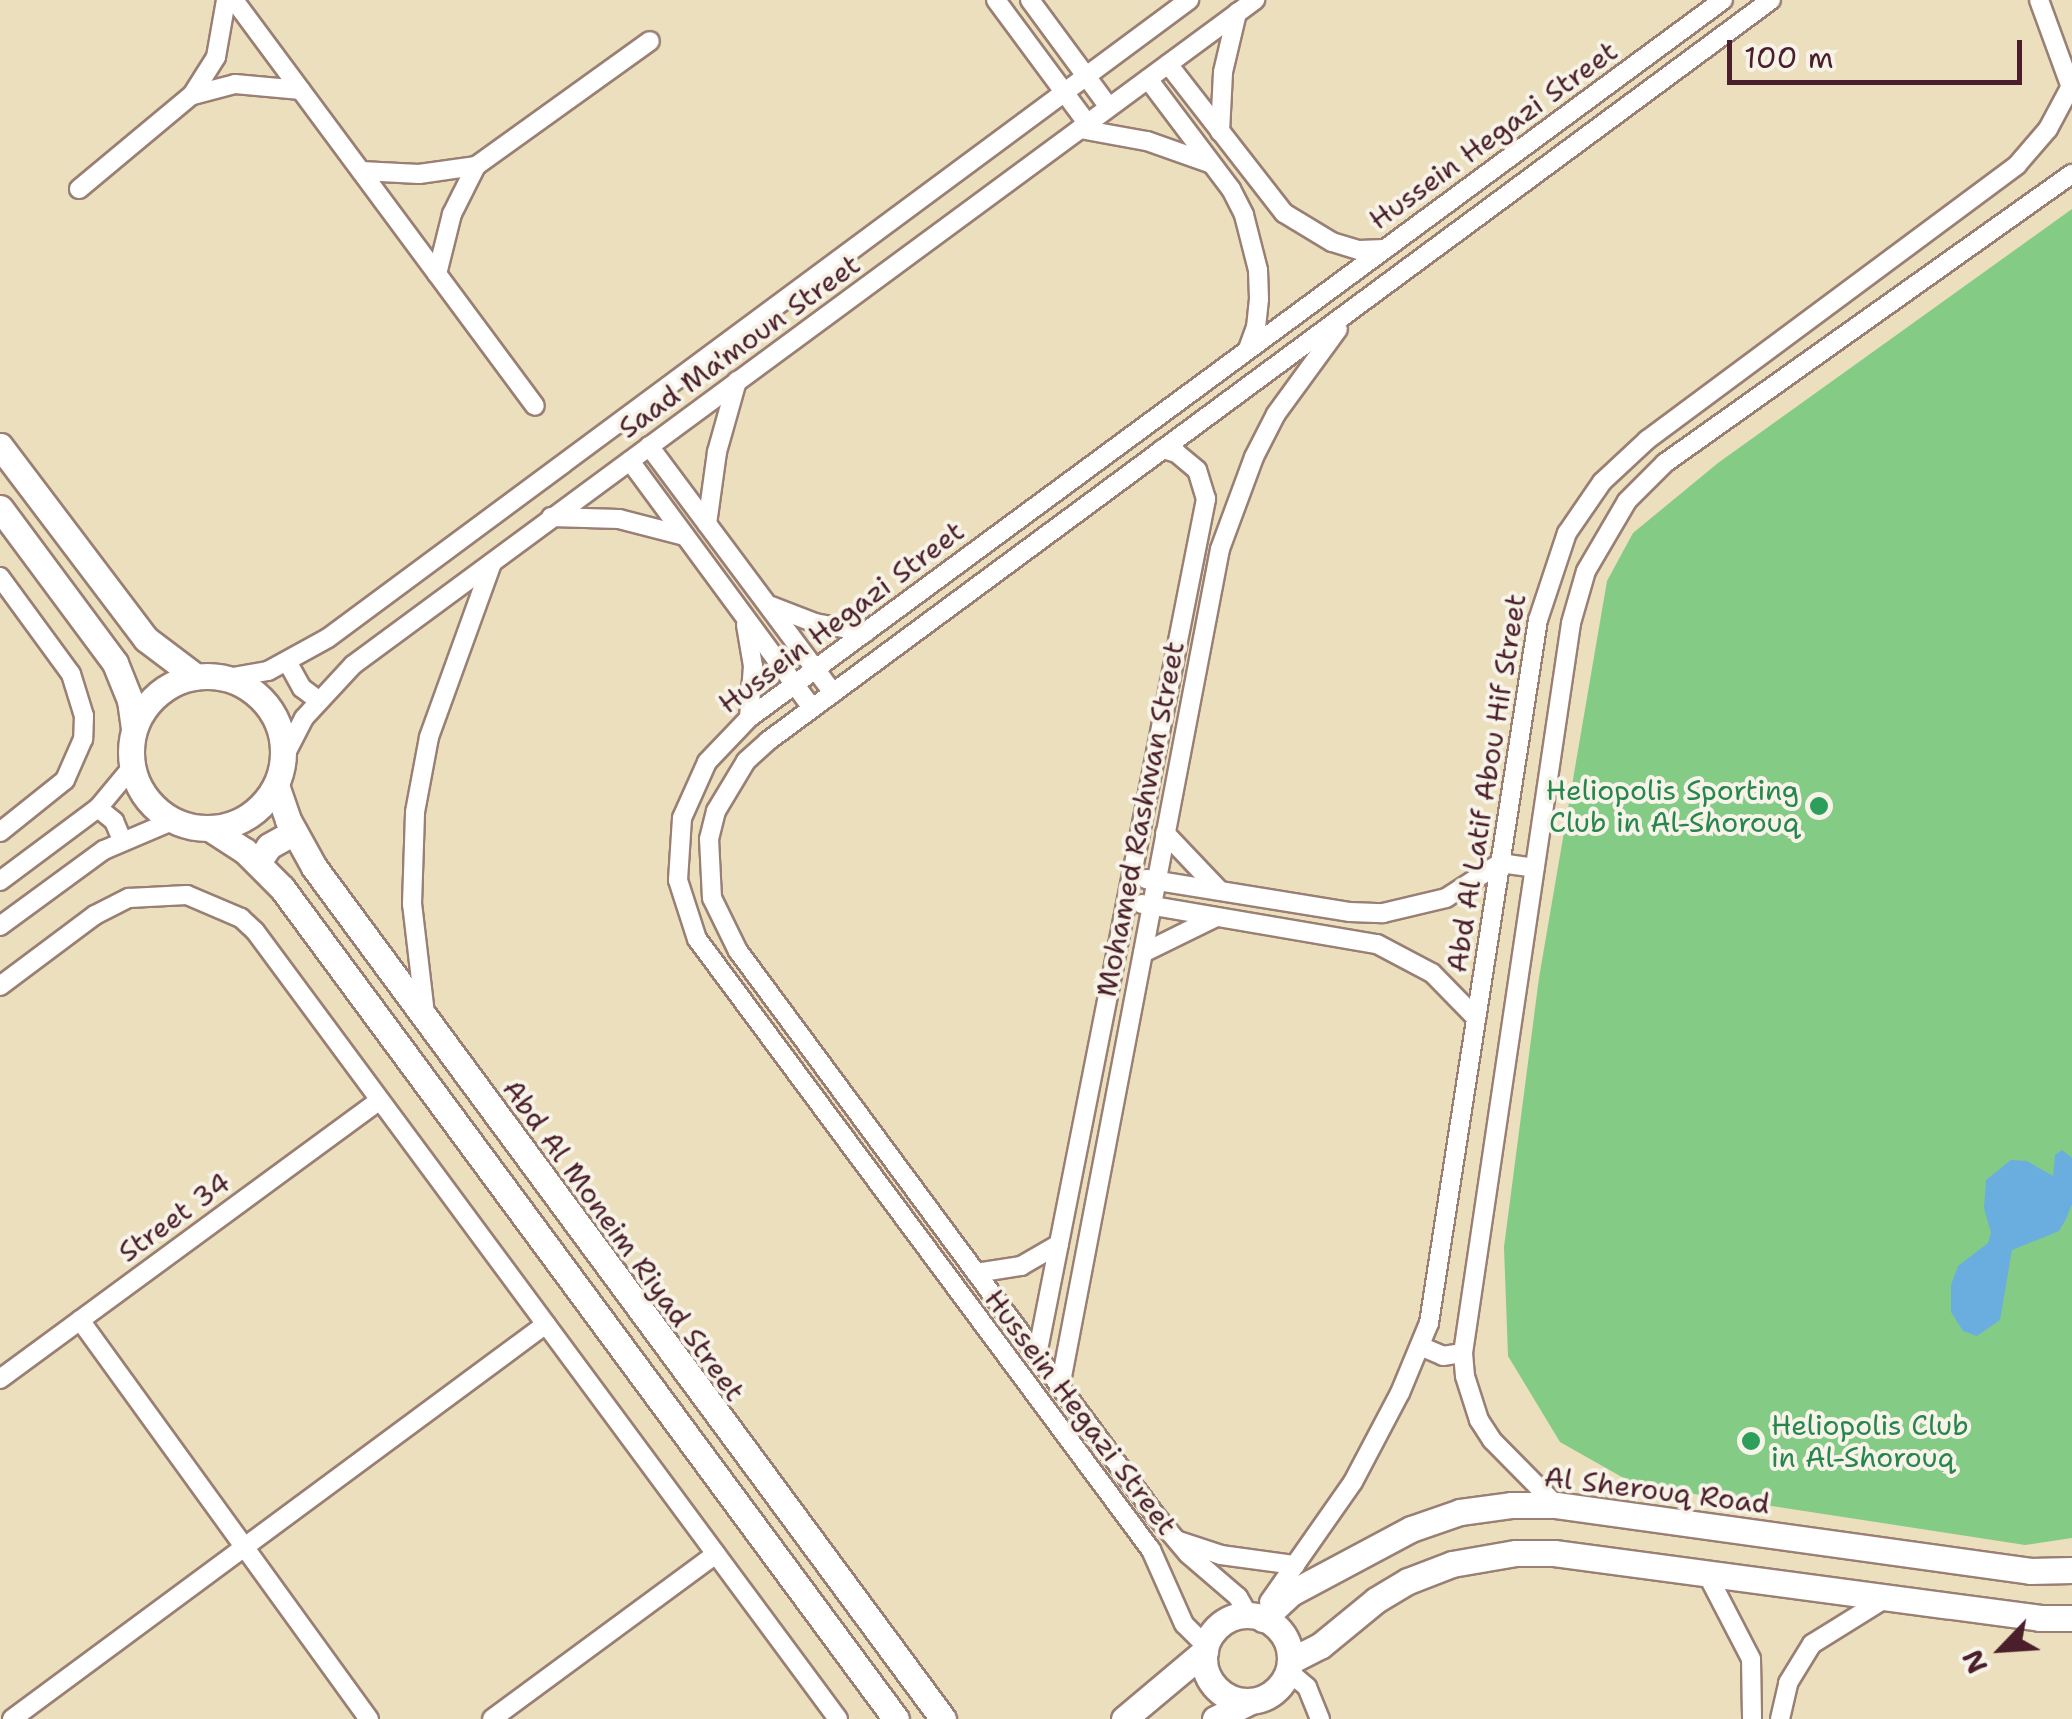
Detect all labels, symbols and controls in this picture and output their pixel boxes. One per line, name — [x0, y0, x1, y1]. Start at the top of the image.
scale bar — [1732, 20, 2027, 82]
street label: Hussein Hegazi Street — [1362, 34, 1624, 236]
text: 100 m — [1744, 37, 1834, 78]
street label: Saad Ma'moun Street — [612, 247, 866, 445]
street label: Hussein Hegazi Street — [712, 514, 970, 720]
street label: Abd Al Latif Abou Hif Street — [1439, 591, 1533, 975]
street label: Mohamed Rashwan Street — [1089, 638, 1191, 1000]
place label: Heliopolis Sporting Club in Al-Shorouq — [1546, 773, 1799, 839]
marker: Heliopolis Sporting Club in Al-Shorouq — [1808, 795, 1830, 817]
street label: Abd Al Moneim Riyad Street — [496, 1073, 752, 1407]
street label: Street 34 — [112, 1165, 236, 1269]
street label: Hussein Hegazi Street — [978, 1283, 1184, 1541]
place label: Heliopolis Club in Al-Shorouq — [1771, 1408, 1969, 1474]
marker: Heliopolis Club in Al-Shorouq — [1740, 1430, 1762, 1452]
street label: Al Sherouq Road — [1542, 1459, 1772, 1521]
north arrow — [1952, 1599, 2052, 1699]
text: N — [1953, 1644, 1997, 1680]

